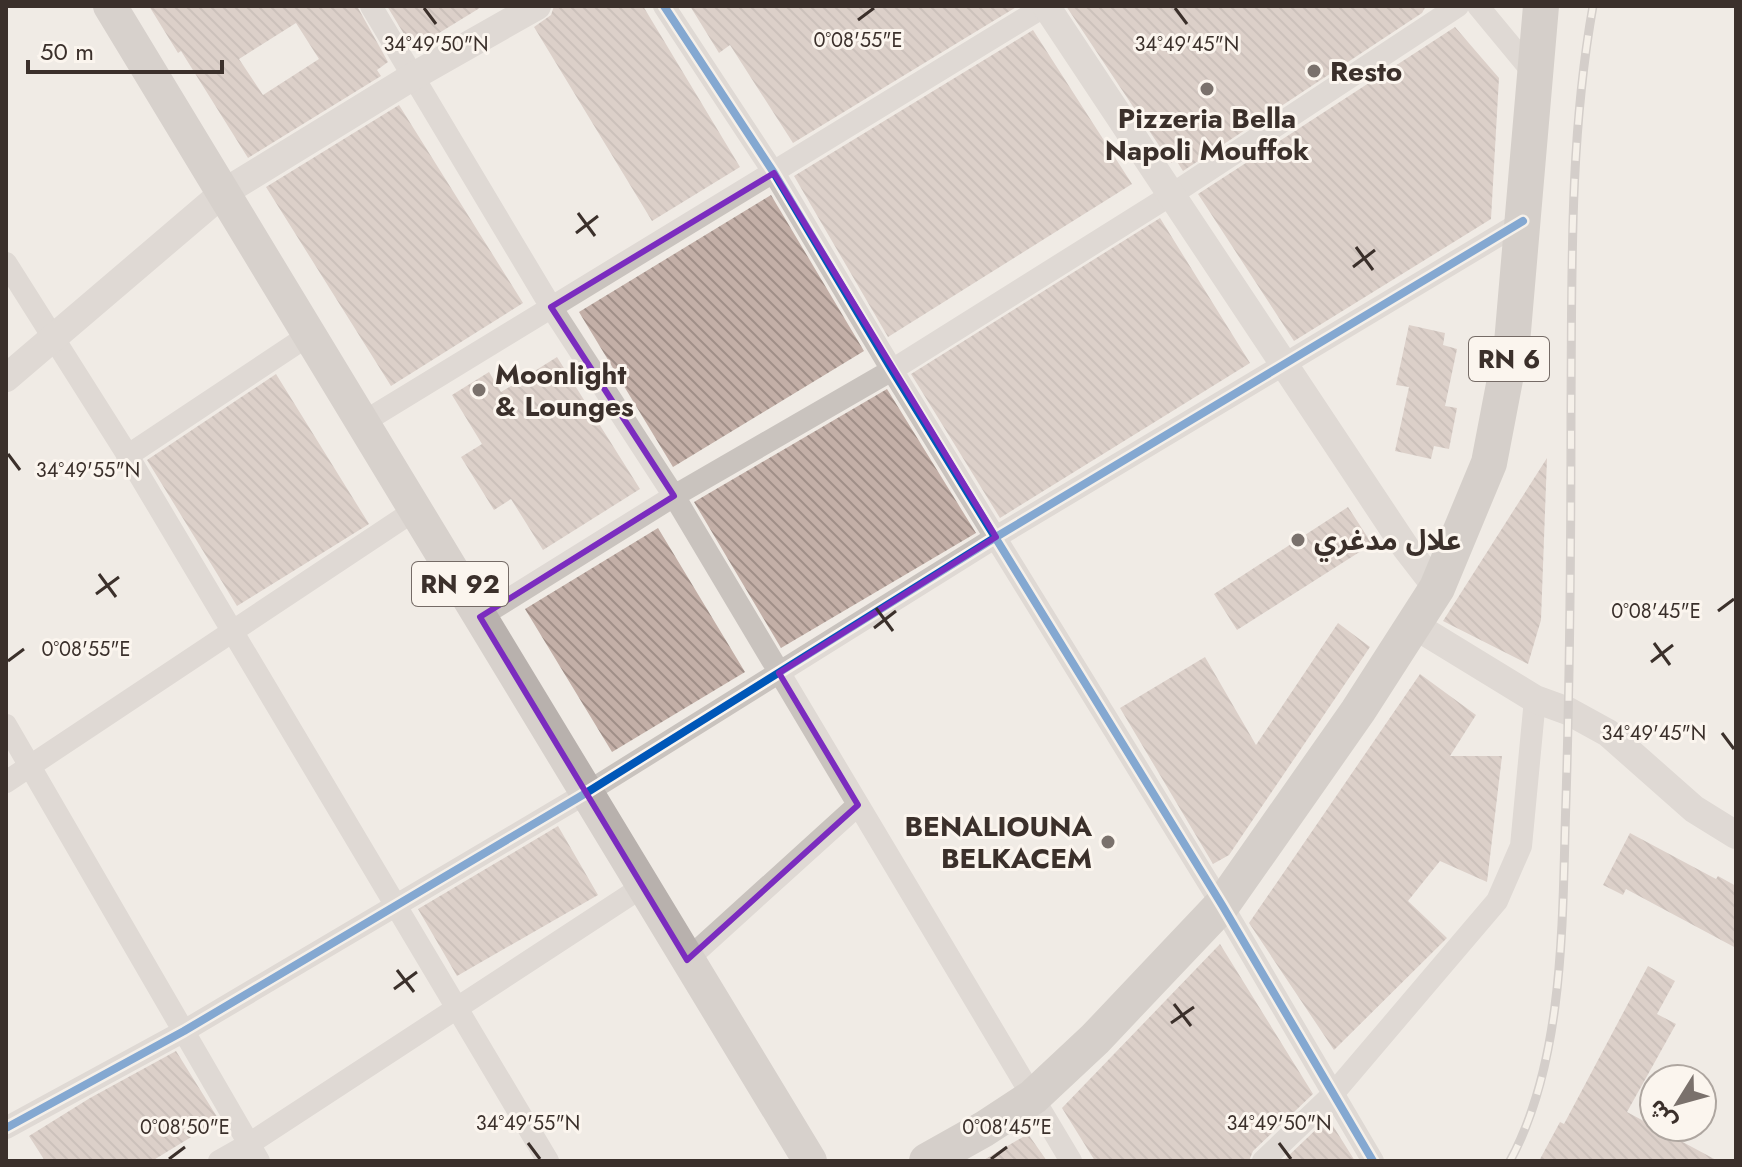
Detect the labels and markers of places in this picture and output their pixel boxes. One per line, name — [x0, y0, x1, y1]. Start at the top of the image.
place label: Resto — [1330, 51, 1402, 92]
marker: Resto — [1305, 62, 1323, 80]
marker: Pizzeria Bella Napoli Mouffok — [1198, 80, 1216, 98]
place label: Pizzeria Bella Napoli Mouffok — [1105, 98, 1309, 171]
place label: Moonlight & Lounges — [495, 354, 634, 427]
marker: Moonlight & Lounges — [470, 381, 488, 399]
place label: علال مدغري — [1314, 520, 1461, 562]
marker: علال مدغري — [1289, 531, 1307, 549]
place label: BENALIOUNA BELKACEM — [905, 806, 1092, 879]
marker: BENALIOUNA BELKACEM — [1099, 833, 1117, 851]

